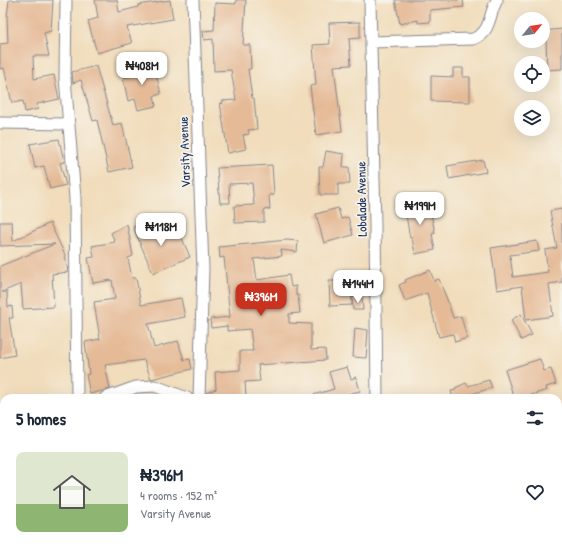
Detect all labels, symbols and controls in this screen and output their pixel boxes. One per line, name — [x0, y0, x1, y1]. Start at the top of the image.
north arrow — [514, 12, 550, 48]
map controls — [514, 12, 550, 136]
pin: ₦408M — [114, 52, 170, 86]
text: ₦408M — [125, 56, 159, 74]
button: locate — [514, 56, 550, 92]
button: layers — [514, 100, 550, 136]
street label: Varsity Avenue — [174, 116, 194, 188]
street label: Lobalade Avenue — [351, 161, 371, 237]
pin: ₦199M — [392, 192, 448, 226]
text: ₦199M — [404, 196, 436, 214]
pin: ₦118M — [133, 213, 189, 247]
text: ₦118M — [145, 217, 177, 235]
pin: ₦144M — [330, 270, 386, 304]
text: ₦144M — [342, 274, 374, 292]
pin: ₦396M — [233, 283, 289, 317]
text: ₦396M — [245, 287, 277, 305]
text: 5 homes — [16, 407, 66, 430]
icon: filters — [524, 407, 546, 429]
text: ₦396M — [140, 463, 183, 486]
icon: home — [48, 468, 96, 516]
icon: heart — [524, 481, 546, 503]
text: 4 rooms · 152 m² — [140, 486, 217, 504]
text: Varsity Avenue — [140, 504, 211, 522]

